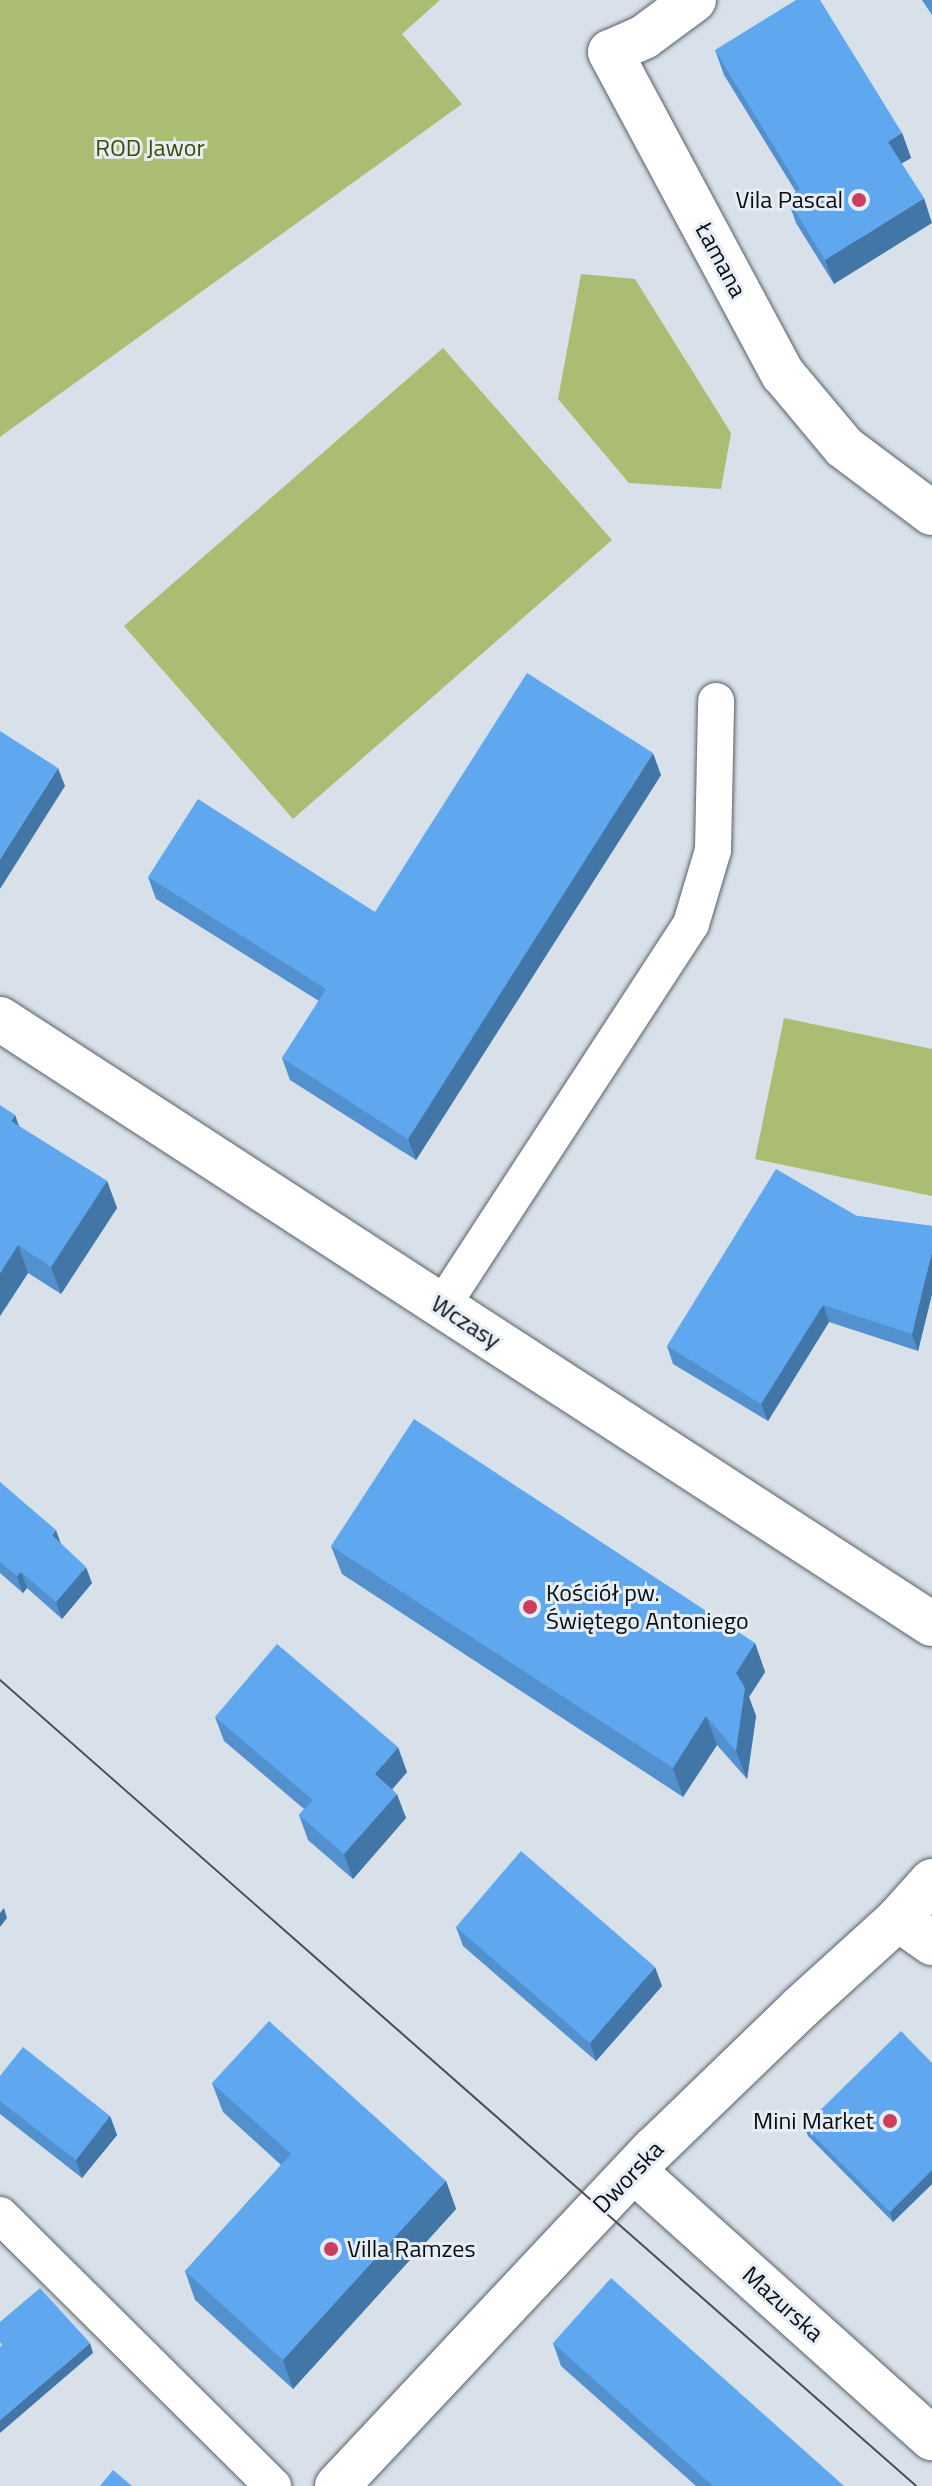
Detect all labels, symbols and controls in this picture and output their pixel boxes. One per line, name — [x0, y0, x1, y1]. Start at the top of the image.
park label: ROD Jawor — [95, 134, 205, 162]
place label: Vila Pascal — [736, 186, 843, 214]
marker: Vila Pascal — [850, 191, 868, 209]
street label: Łamana — [689, 218, 753, 302]
street label: Wczasy — [426, 1289, 506, 1355]
place label: Kościół pw. Świętego Antoniego — [546, 1579, 749, 1635]
marker: Kościół pw. Świętego Antoniego — [521, 1598, 539, 1616]
place label: Mini Market — [753, 2107, 874, 2135]
marker: Mini Market — [881, 2112, 899, 2130]
street label: Dworska — [587, 2135, 669, 2219]
place label: Villa Ramzes — [347, 2235, 476, 2263]
marker: Villa Ramzes — [322, 2240, 340, 2258]
street label: Mazurska — [737, 2260, 829, 2348]

